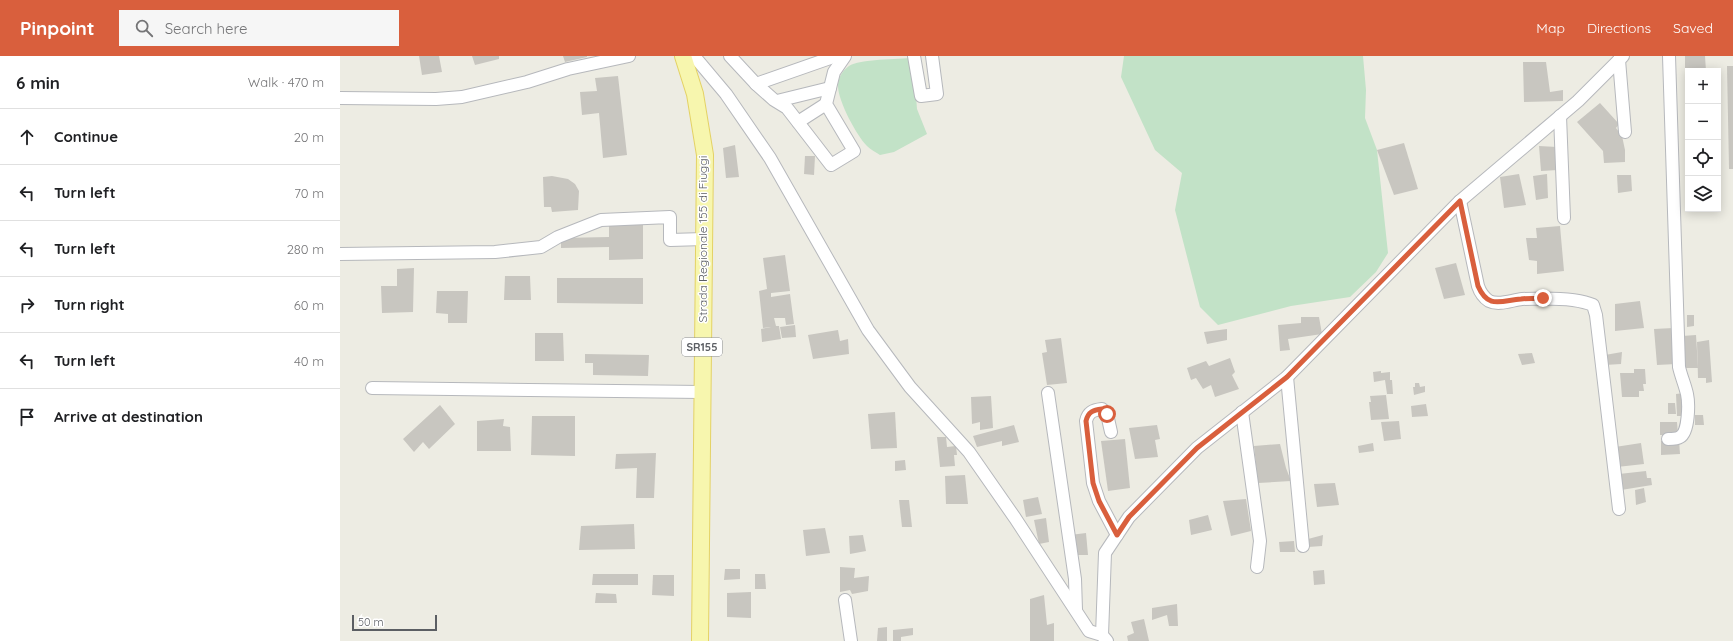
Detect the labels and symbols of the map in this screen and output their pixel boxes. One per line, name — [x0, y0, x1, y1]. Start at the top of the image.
street label: Strada Regionale 155 di Fiuggi — [695, 156, 710, 322]
route end — [1534, 289, 1552, 307]
road number: SR155 — [682, 338, 722, 356]
route start — [1098, 405, 1116, 423]
scale bar — [352, 613, 437, 632]

